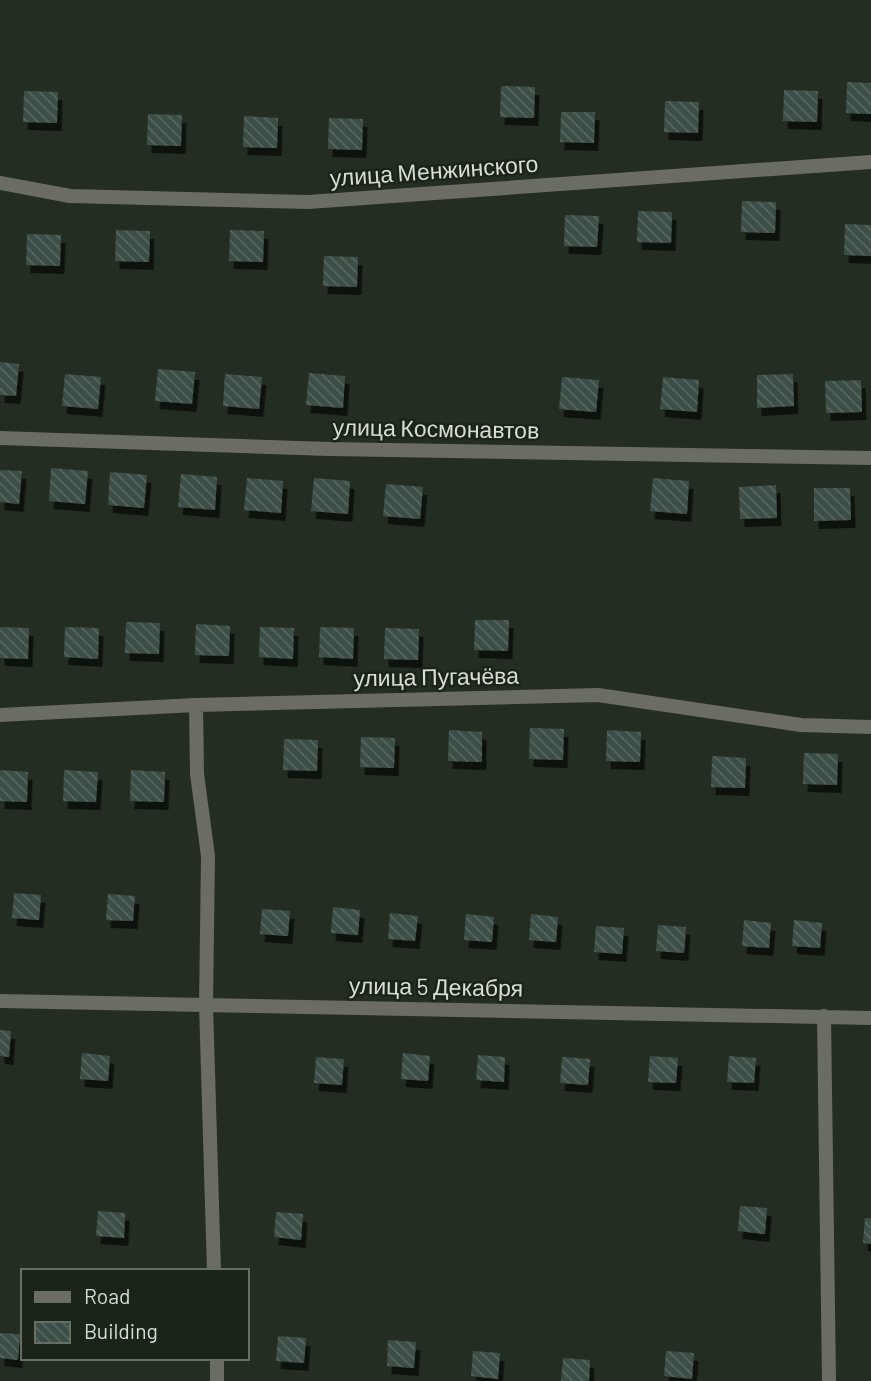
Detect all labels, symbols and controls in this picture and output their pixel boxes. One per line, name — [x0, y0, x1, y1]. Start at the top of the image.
street label: улица Менжинского — [329, 149, 539, 191]
street label: улица Космонавтов — [332, 412, 540, 444]
street label: улица Пугачёва — [353, 661, 519, 691]
street label: улица 5 Декабря — [349, 970, 523, 1002]
legend — [21, 1269, 248, 1360]
text: Road — [84, 1283, 130, 1308]
text: Building — [84, 1318, 158, 1343]

